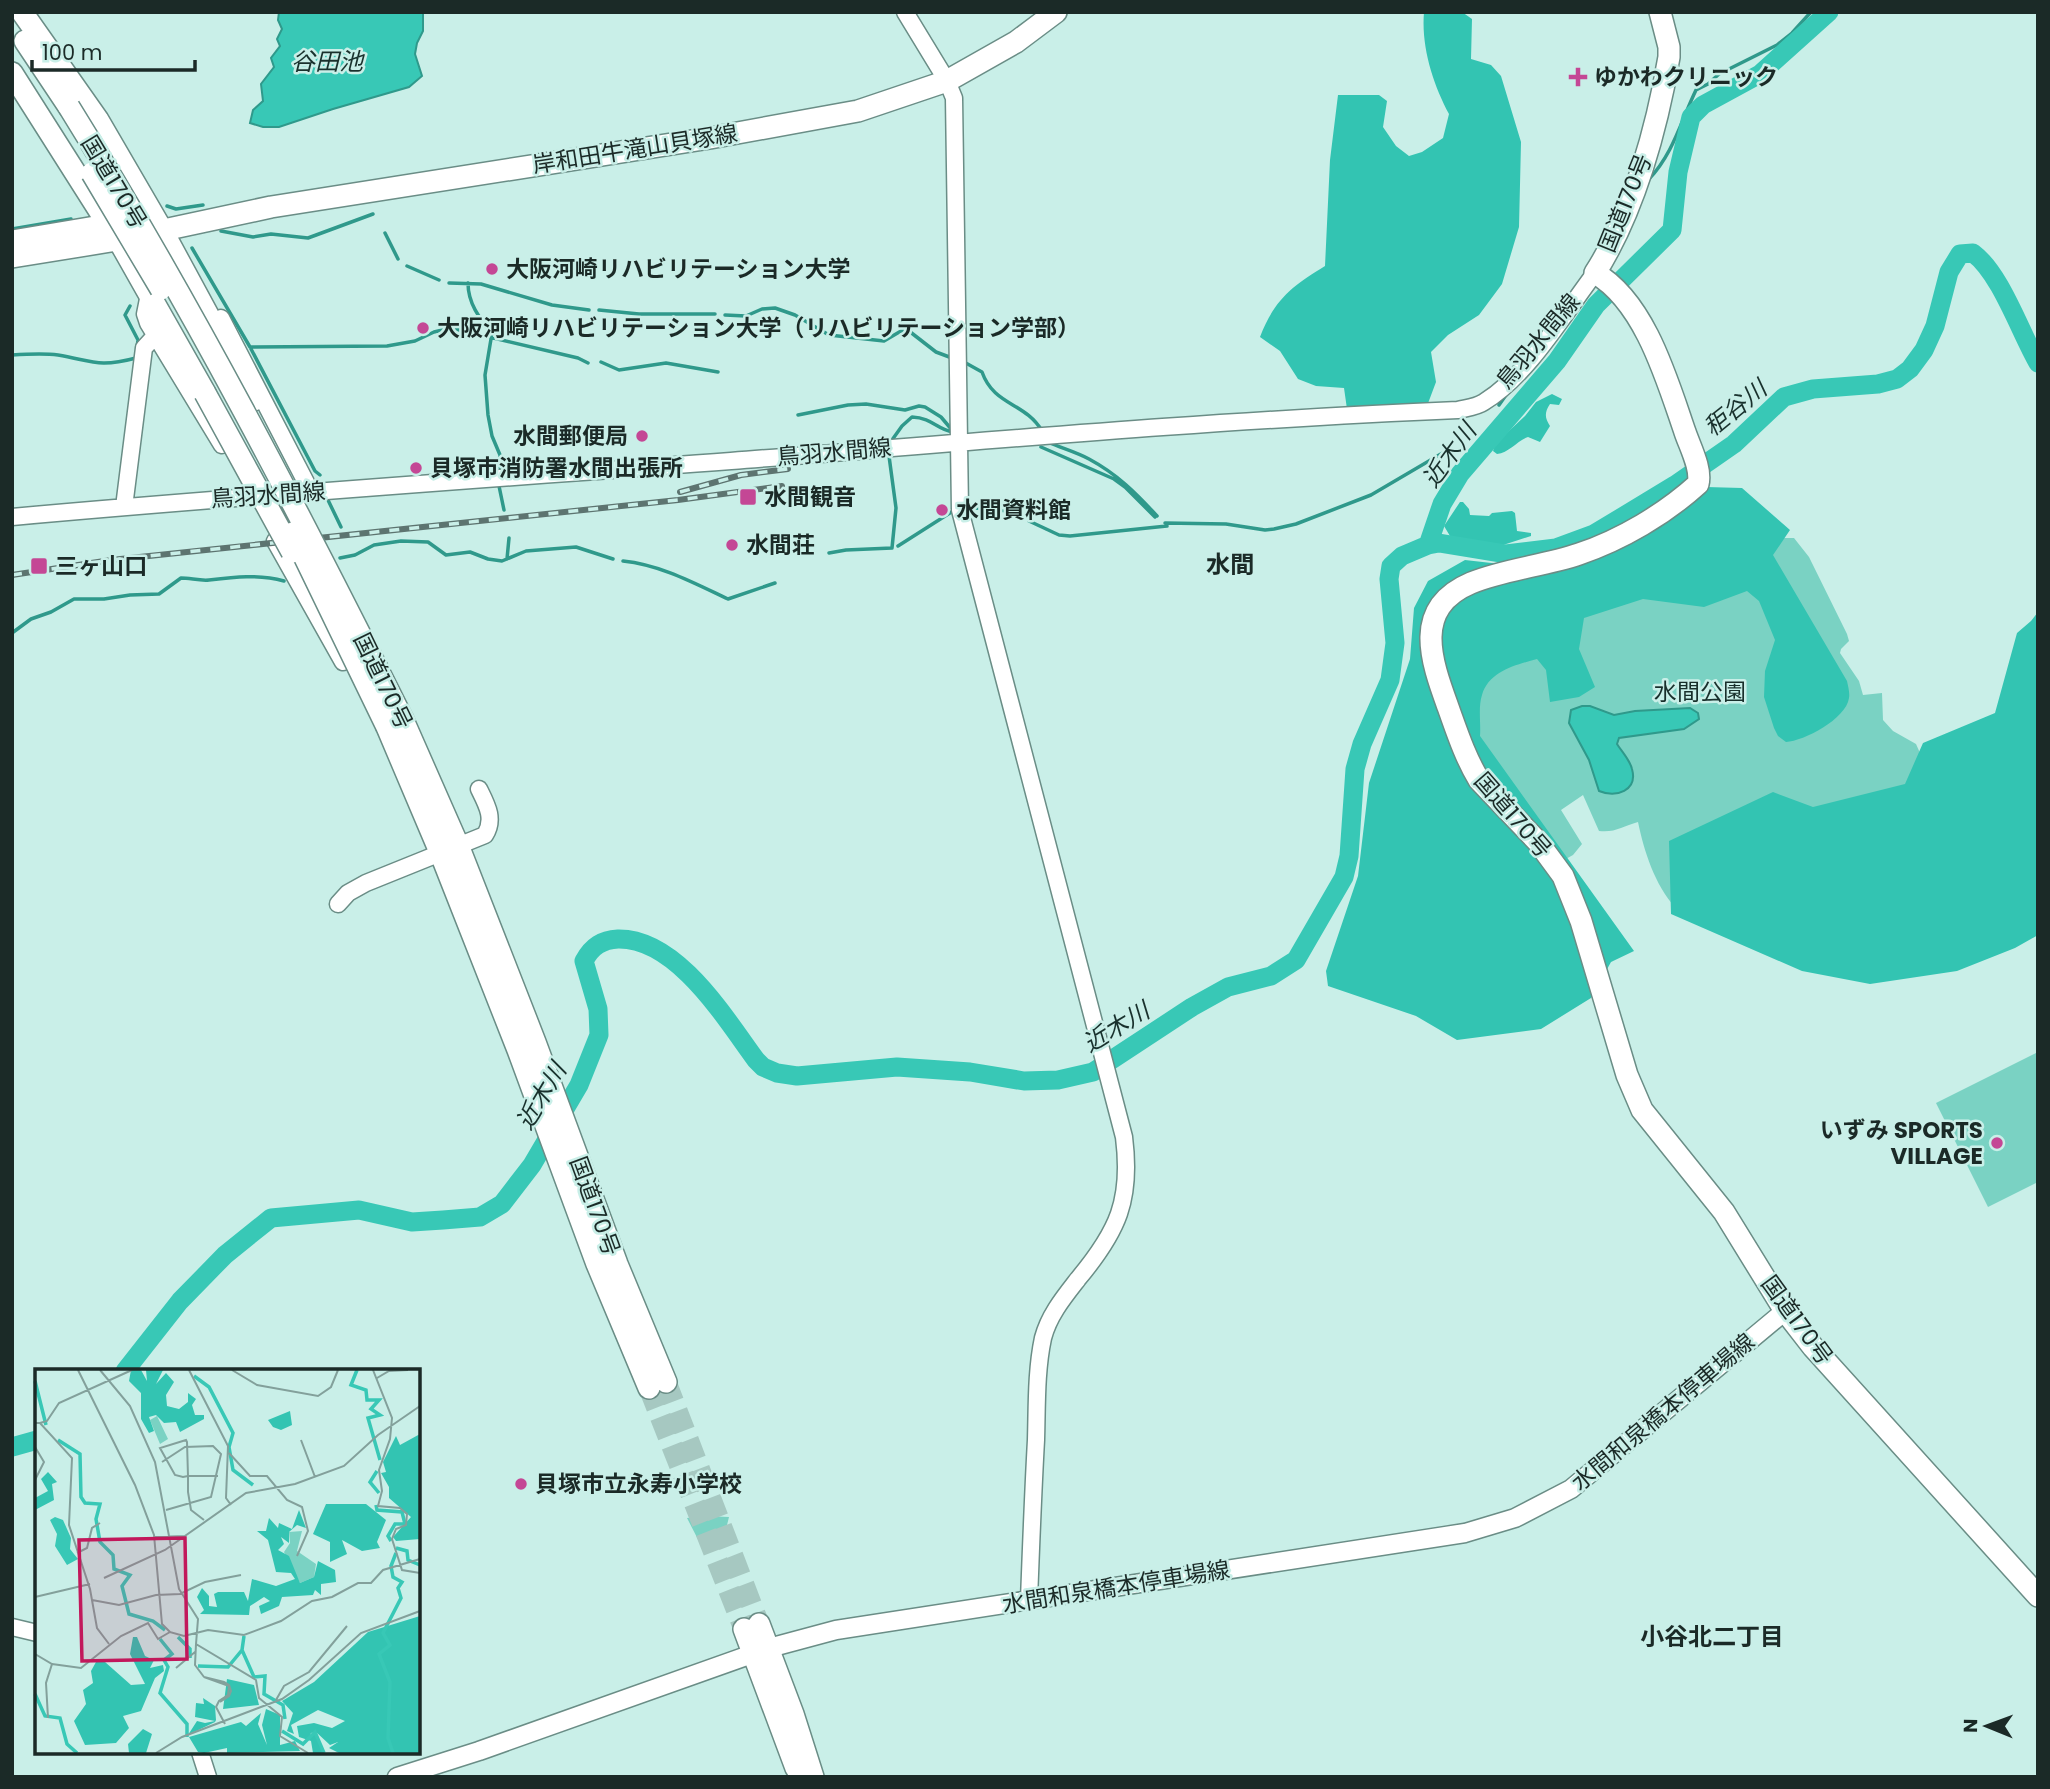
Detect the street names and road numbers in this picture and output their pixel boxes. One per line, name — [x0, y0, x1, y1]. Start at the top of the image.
street label: 岸和田牛滝山貝塚線 — [530, 117, 740, 181]
street label: 国道170号 — [74, 129, 154, 235]
street label: 国道170号 — [1591, 149, 1659, 257]
street label: 鳥羽水間線 — [1489, 287, 1587, 395]
street label: 鳥羽水間線 — [775, 431, 893, 473]
street label: 鳥羽水間線 — [210, 475, 326, 515]
street label: 国道170号 — [346, 628, 420, 734]
street label: 国道170号 — [1467, 765, 1559, 865]
street label: 国道170号 — [562, 1152, 628, 1260]
street label: 国道170号 — [1754, 1269, 1840, 1371]
street label: 水間和泉橋本停車場線 — [1565, 1326, 1761, 1498]
street label: 水間和泉橋本停車場線 — [1000, 1553, 1232, 1621]

